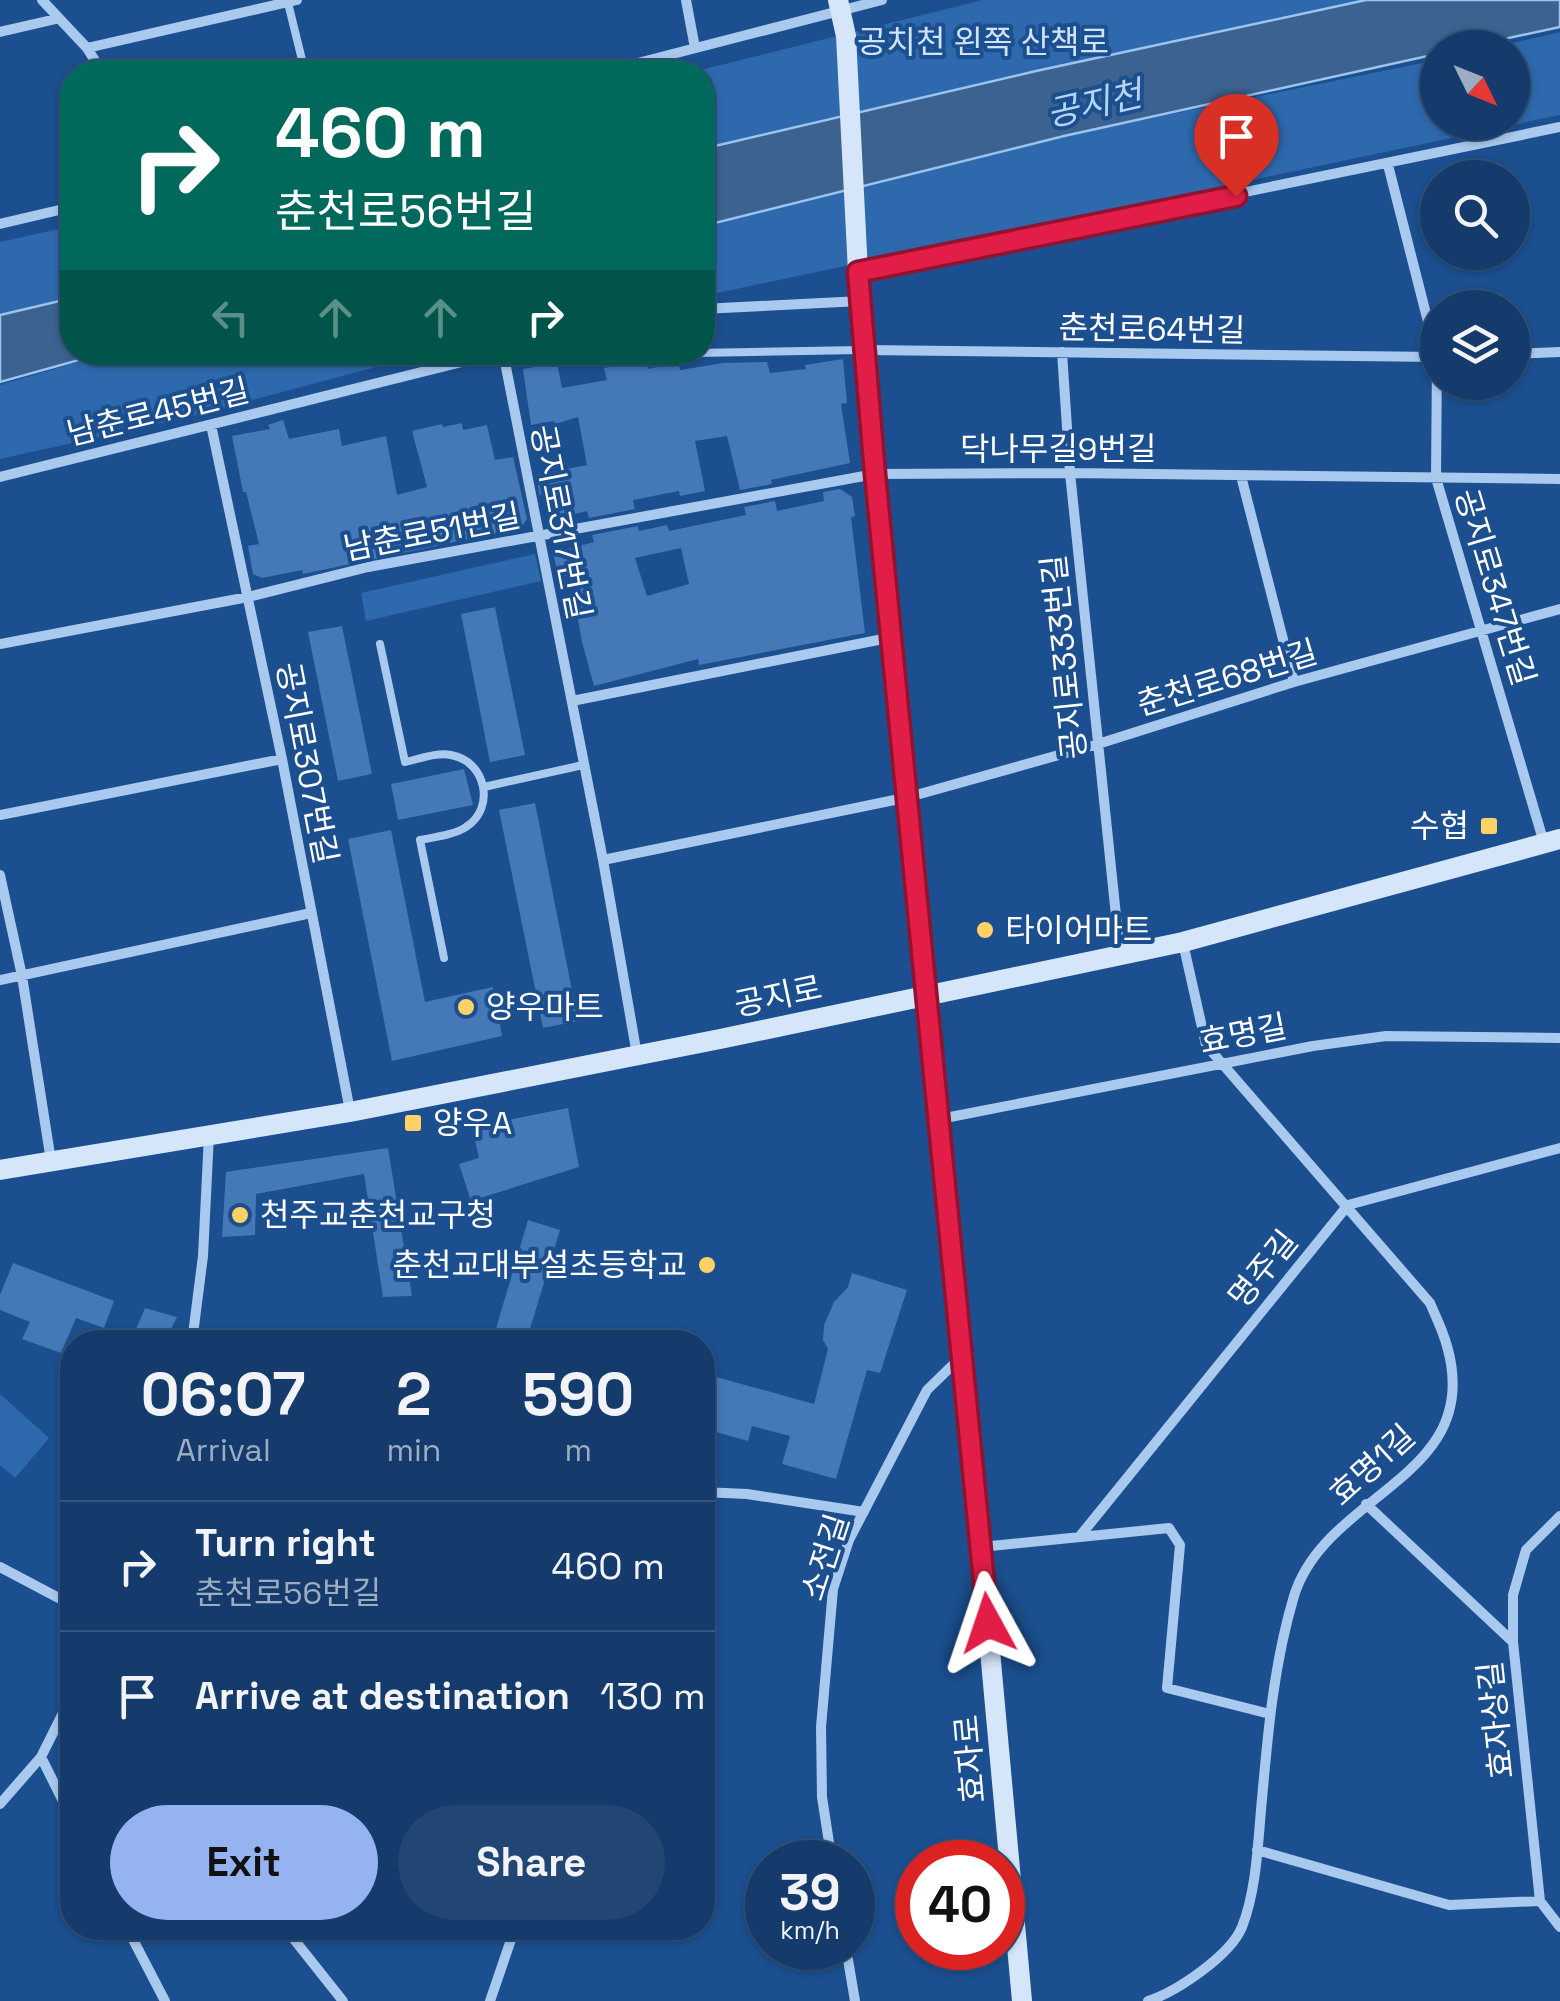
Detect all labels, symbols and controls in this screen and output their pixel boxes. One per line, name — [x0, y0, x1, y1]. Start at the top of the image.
park label: 공치천 왼쪽 산책로 — [857, 22, 1109, 62]
north arrow — [1420, 30, 1530, 140]
map controls — [1420, 30, 1530, 400]
water label: 공지천 — [1042, 71, 1150, 136]
text: 460 m — [275, 88, 486, 177]
pin — [1194, 94, 1279, 197]
icon: right — [110, 100, 240, 230]
icon: arrive — [1209, 109, 1264, 164]
button: search — [1420, 160, 1530, 270]
text: 춘천로56번길 — [275, 183, 537, 240]
icon: left — [203, 290, 258, 345]
icon: ahead — [308, 290, 363, 345]
icon: ahead — [413, 290, 468, 345]
icon: right — [518, 290, 573, 345]
button: layers — [1420, 290, 1530, 400]
street label: 춘천로64번길 — [1058, 307, 1246, 351]
street label: 남춘로45번길 — [63, 370, 253, 454]
street label: 공지로317번길 — [523, 421, 599, 623]
street label: 닥나무길9번길 — [960, 429, 1156, 469]
street label: 공지로347번길 — [1446, 484, 1544, 690]
street label: 남춘로51번길 — [340, 495, 524, 569]
street label: 공지로333번길 — [1033, 553, 1095, 761]
street label: 춘천로68번길 — [1132, 632, 1322, 724]
street label: 공지로307번길 — [268, 659, 346, 867]
place label: 수협 — [1410, 806, 1469, 846]
marker: 수협 — [1478, 815, 1500, 837]
place label: 타이어마트 — [1005, 910, 1152, 950]
marker: 타이어마트 — [974, 919, 996, 941]
street label: 공지로 — [731, 967, 825, 1025]
place label: 양우마트 — [486, 987, 604, 1027]
marker: 양우마트 — [455, 996, 477, 1018]
street label: 효명길 — [1196, 1006, 1290, 1062]
place label: 양우A — [433, 1103, 512, 1143]
marker: 양우A — [402, 1112, 424, 1134]
place label: 천주교춘천교구청 — [260, 1195, 496, 1235]
marker: 천주교춘천교구청 — [229, 1204, 251, 1226]
street label: 명주길 — [1220, 1222, 1306, 1316]
place label: 춘천교대부설초등학교 — [393, 1245, 687, 1285]
marker: 춘천교대부설초등학교 — [696, 1254, 718, 1276]
text: 06:07 — [141, 1356, 306, 1433]
text: 2 — [396, 1356, 432, 1433]
text: 590 — [522, 1356, 634, 1433]
street label: 효명1길 — [1321, 1416, 1423, 1514]
text: Arrival — [176, 1430, 271, 1470]
text: min — [386, 1430, 441, 1470]
text: m — [564, 1430, 592, 1470]
street label: 소전길 — [792, 1509, 858, 1605]
text: Turn right — [195, 1519, 376, 1567]
icon: right — [110, 1539, 165, 1594]
text: 460 m — [551, 1542, 665, 1590]
position arrow — [936, 1571, 1040, 1675]
text: 춘천로56번길 — [195, 1573, 381, 1613]
street label: 효자상길 — [1470, 1659, 1522, 1781]
icon: arrive — [110, 1669, 165, 1724]
text: Arrive at destination — [195, 1672, 570, 1720]
text: 130 m — [600, 1672, 706, 1720]
street label: 효자로 — [946, 1713, 994, 1805]
button: Exit — [110, 1805, 378, 1920]
button: Share — [398, 1805, 665, 1920]
speed limit sign: 40 — [895, 1840, 1025, 1970]
text: 39 — [779, 1861, 841, 1925]
text: km/h — [780, 1914, 840, 1946]

